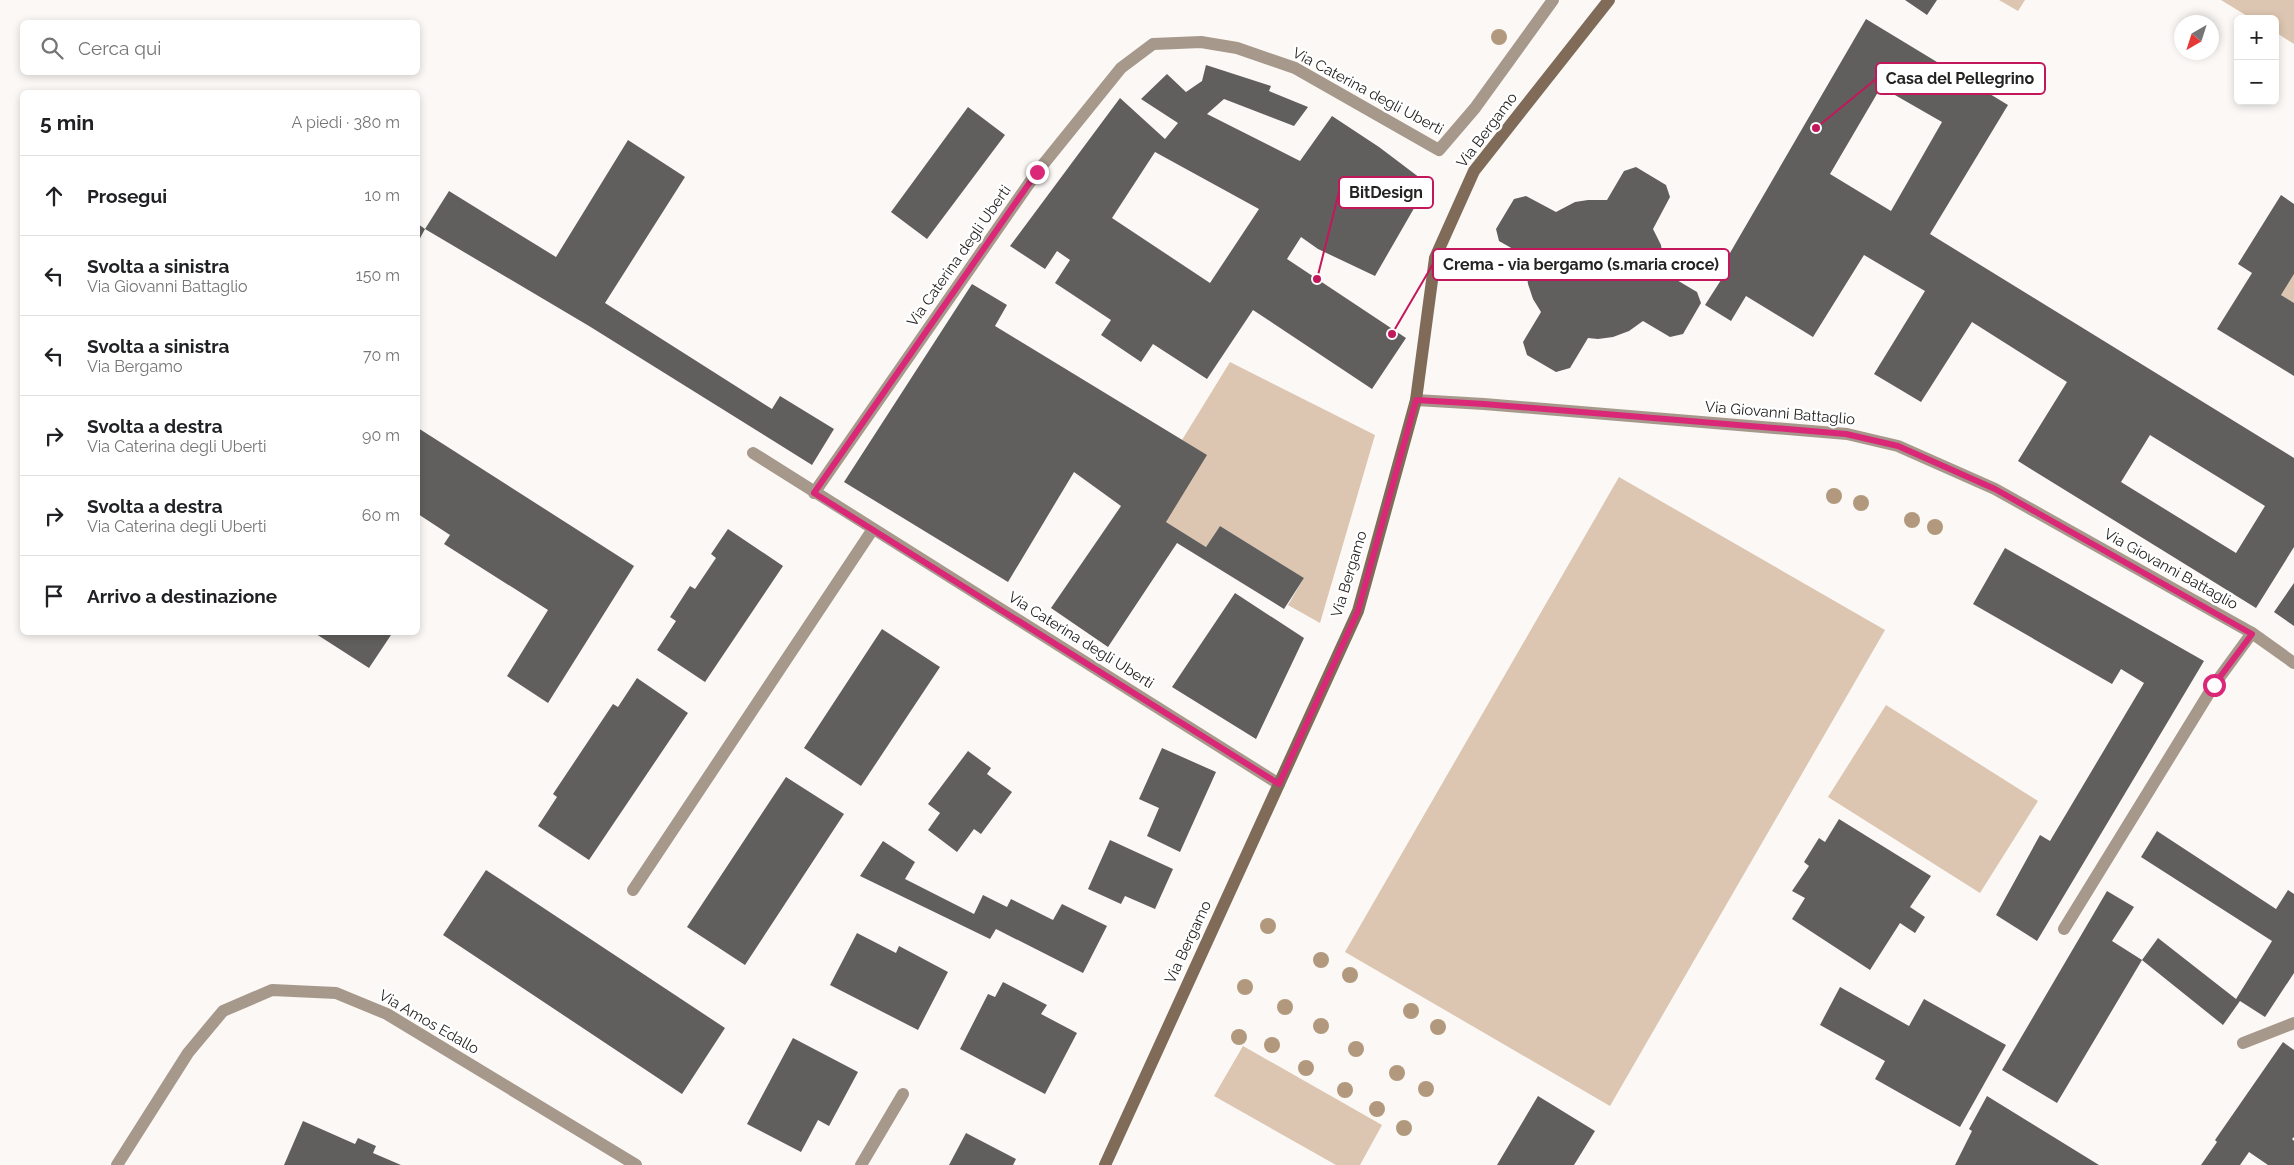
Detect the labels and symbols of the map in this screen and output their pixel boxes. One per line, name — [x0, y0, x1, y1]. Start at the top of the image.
north arrow — [2174, 15, 2219, 60]
street label: Via Caterina degli Uberti — [1289, 44, 1447, 138]
callout: Casa del Pellegrino — [1876, 63, 2045, 94]
text: Casa del Pellegrino — [1886, 69, 2034, 88]
street label: Via Bergamo — [1453, 89, 1521, 171]
route end — [1026, 161, 1049, 184]
callout: BitDesign — [1339, 177, 1433, 208]
street label: Via Caterina degli Uberti — [903, 182, 1015, 330]
text: BitDesign — [1349, 183, 1423, 202]
callout: Crema - via bergamo (s.maria croce) — [1433, 249, 1729, 280]
text: Crema - via bergamo (s.maria croce) — [1443, 255, 1719, 274]
street label: Via Giovanni Battaglio — [1704, 397, 1856, 429]
street label: Via Giovanni Battaglio — [2101, 525, 2241, 613]
street label: Via Bergamo — [1327, 529, 1371, 619]
street label: Via Caterina degli Uberti — [1005, 588, 1157, 692]
route start — [2203, 674, 2226, 697]
street label: Via Bergamo — [1161, 898, 1215, 986]
street label: Via Amos Edallo — [376, 986, 482, 1058]

